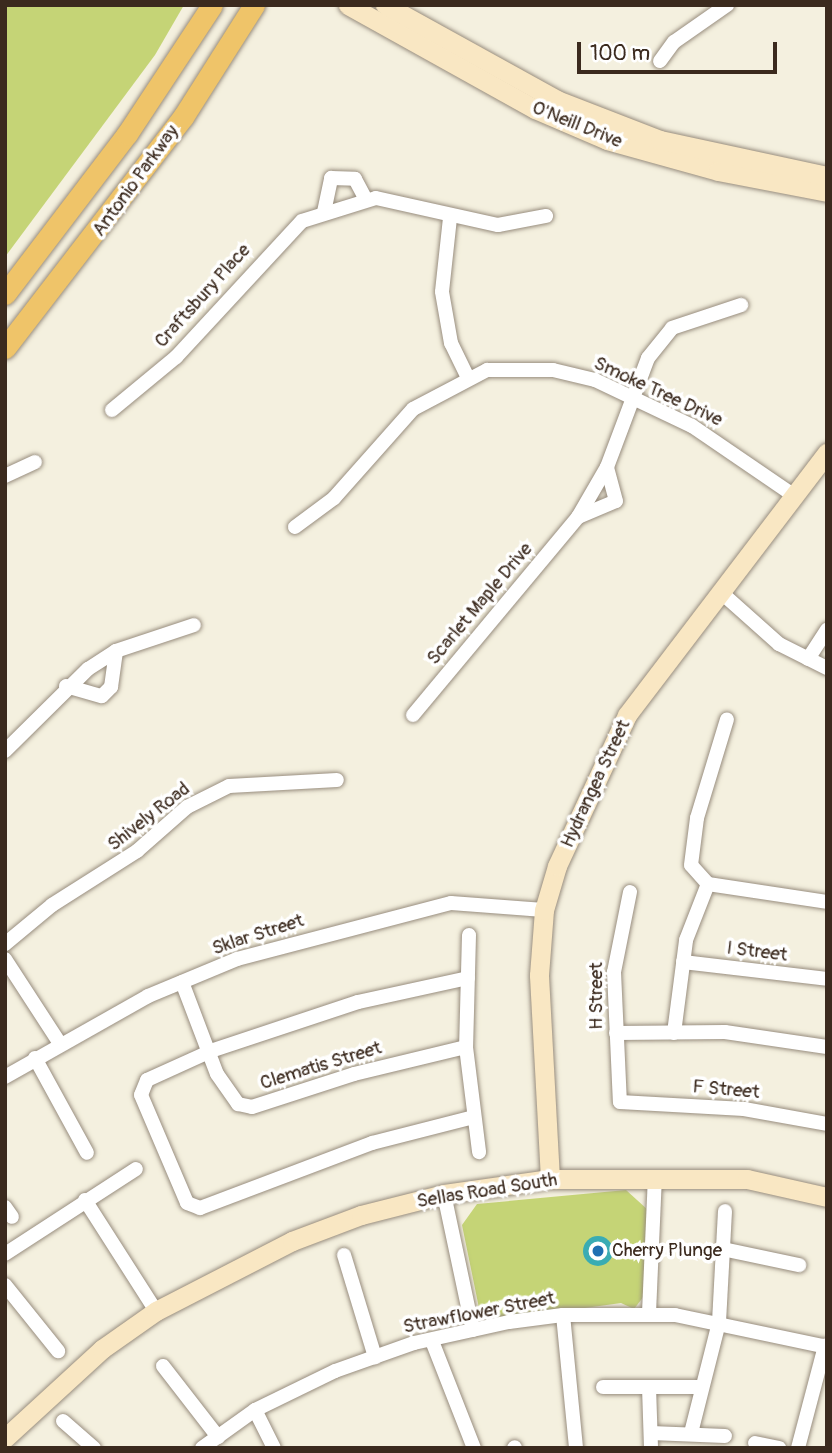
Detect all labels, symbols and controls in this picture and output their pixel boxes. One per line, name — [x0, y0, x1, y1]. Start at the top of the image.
scale bar — [580, 28, 780, 72]
text: 100 m — [590, 40, 650, 67]
street label: O'Neill Drive — [529, 97, 625, 153]
street label: Antonio Parkway — [88, 121, 184, 241]
street label: Craftsbury Place — [150, 239, 256, 353]
street label: Smoke Tree Drive — [590, 352, 726, 432]
street label: Scarlet Maple Drive — [422, 538, 538, 670]
street label: Hydrangea Street — [556, 716, 636, 852]
street label: Shively Road — [103, 778, 195, 856]
street label: Sklar Street — [209, 910, 307, 960]
street label: I Street — [725, 937, 789, 967]
street label: H Street — [586, 962, 608, 1030]
street label: Clematis Street — [258, 1037, 384, 1095]
street label: F Street — [692, 1076, 760, 1104]
street label: Sellas Road South — [415, 1169, 559, 1213]
place label: Cherry Plunge — [612, 1240, 722, 1262]
marker: Cherry Plunge — [590, 1243, 606, 1259]
street label: Strawflower Street — [401, 1287, 557, 1339]

